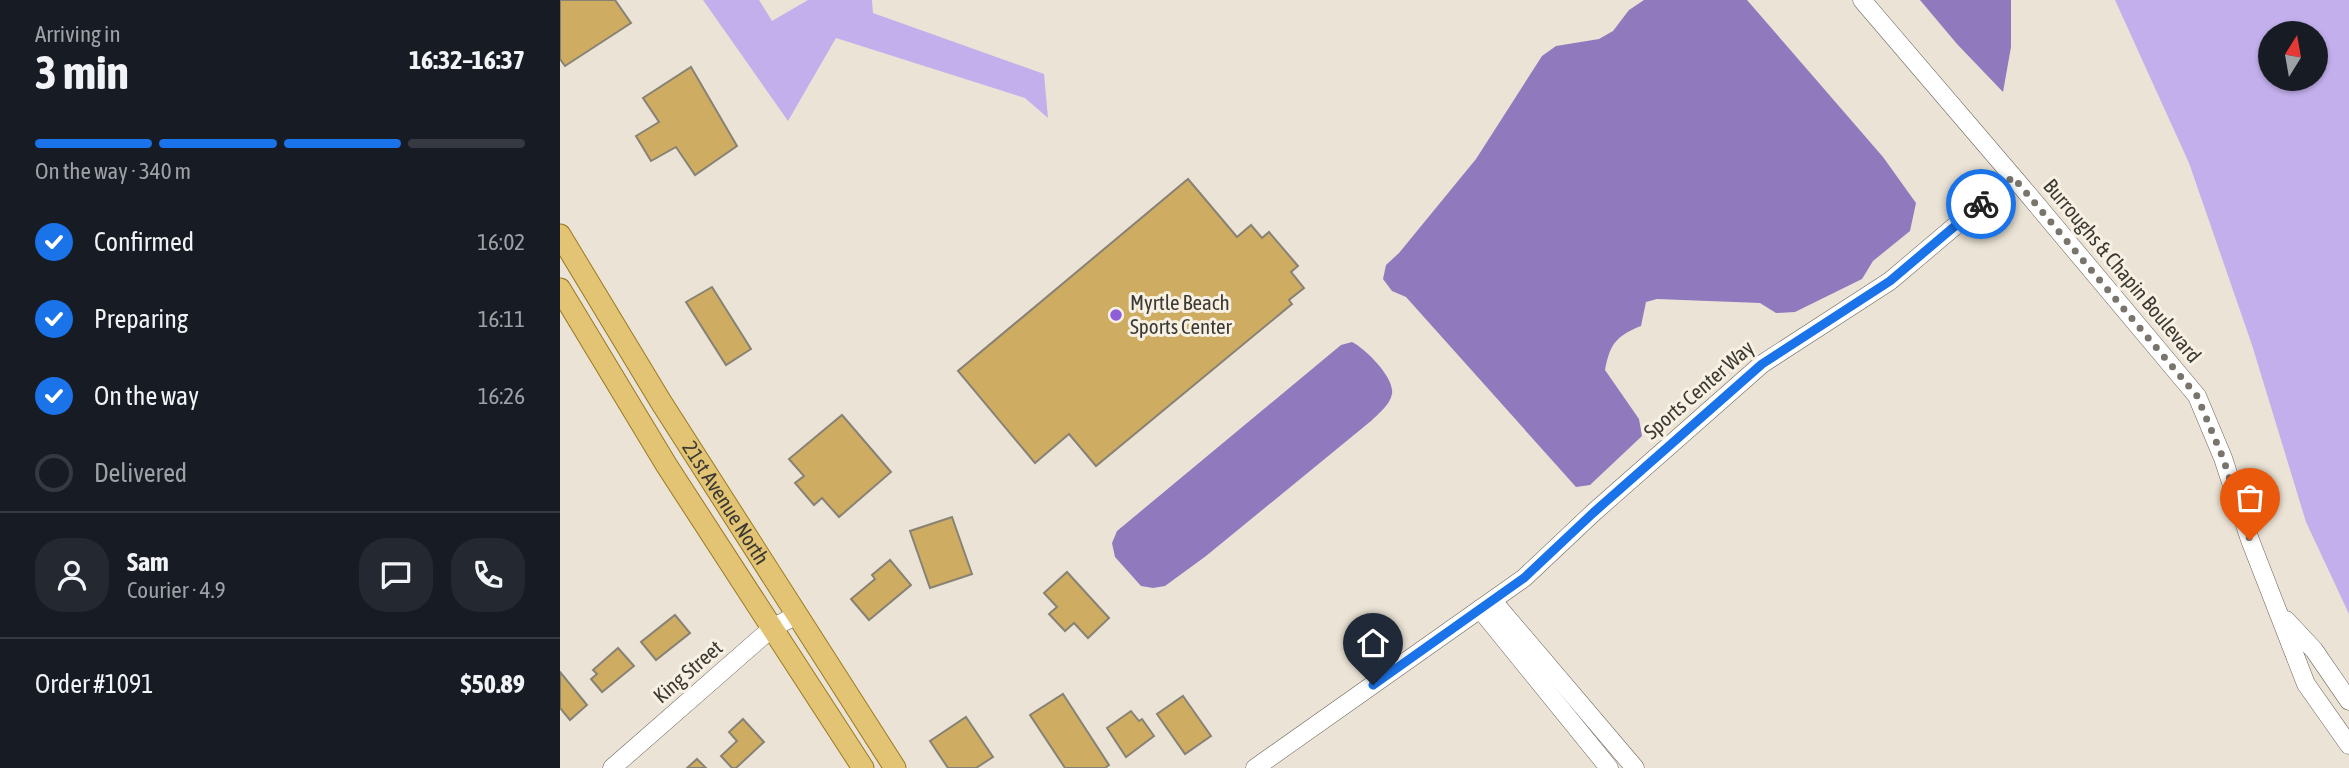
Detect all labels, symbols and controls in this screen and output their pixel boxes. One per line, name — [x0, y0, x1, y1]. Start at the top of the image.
text: Arriving in — [35, 21, 121, 47]
north arrow — [2258, 21, 2328, 91]
map controls — [2258, 21, 2328, 91]
text: 16:32–16:37 — [409, 45, 525, 75]
text: 3 min — [35, 46, 129, 99]
text: On the way · 340 m — [35, 158, 191, 184]
courier — [1946, 169, 2016, 239]
street label: Burroughs & Chapin Boulevard — [2039, 174, 2207, 367]
icon: bike — [1962, 185, 2000, 223]
icon: check — [35, 223, 73, 261]
text: Confirmed — [94, 227, 194, 257]
text: 16:02 — [477, 229, 525, 255]
place label: Myrtle Beach Sports Center — [1130, 290, 1233, 338]
icon: check — [35, 300, 73, 338]
text: Preparing — [94, 304, 188, 334]
text: 16:11 — [478, 306, 525, 332]
marker: Myrtle Beach Sports Center — [1108, 307, 1124, 323]
street label: Sports Center Way — [1639, 335, 1758, 443]
icon: check — [35, 377, 73, 415]
text: On the way — [94, 381, 199, 411]
text: 16:26 — [478, 383, 525, 409]
street label: 21st Avenue North — [678, 436, 775, 569]
text: Delivered — [94, 458, 187, 488]
pin — [2220, 468, 2280, 540]
icon: bag — [2231, 479, 2269, 517]
button: person — [35, 538, 109, 612]
button: chat — [359, 538, 433, 612]
button: phone — [451, 538, 525, 612]
text: Sam — [127, 547, 169, 577]
text: Courier · 4.9 — [127, 577, 226, 603]
pin — [1343, 613, 1403, 685]
icon: home — [1354, 624, 1392, 662]
street label: King Street — [648, 635, 727, 708]
text: Order #1091 — [35, 669, 154, 699]
text: $50.89 — [461, 669, 525, 699]

